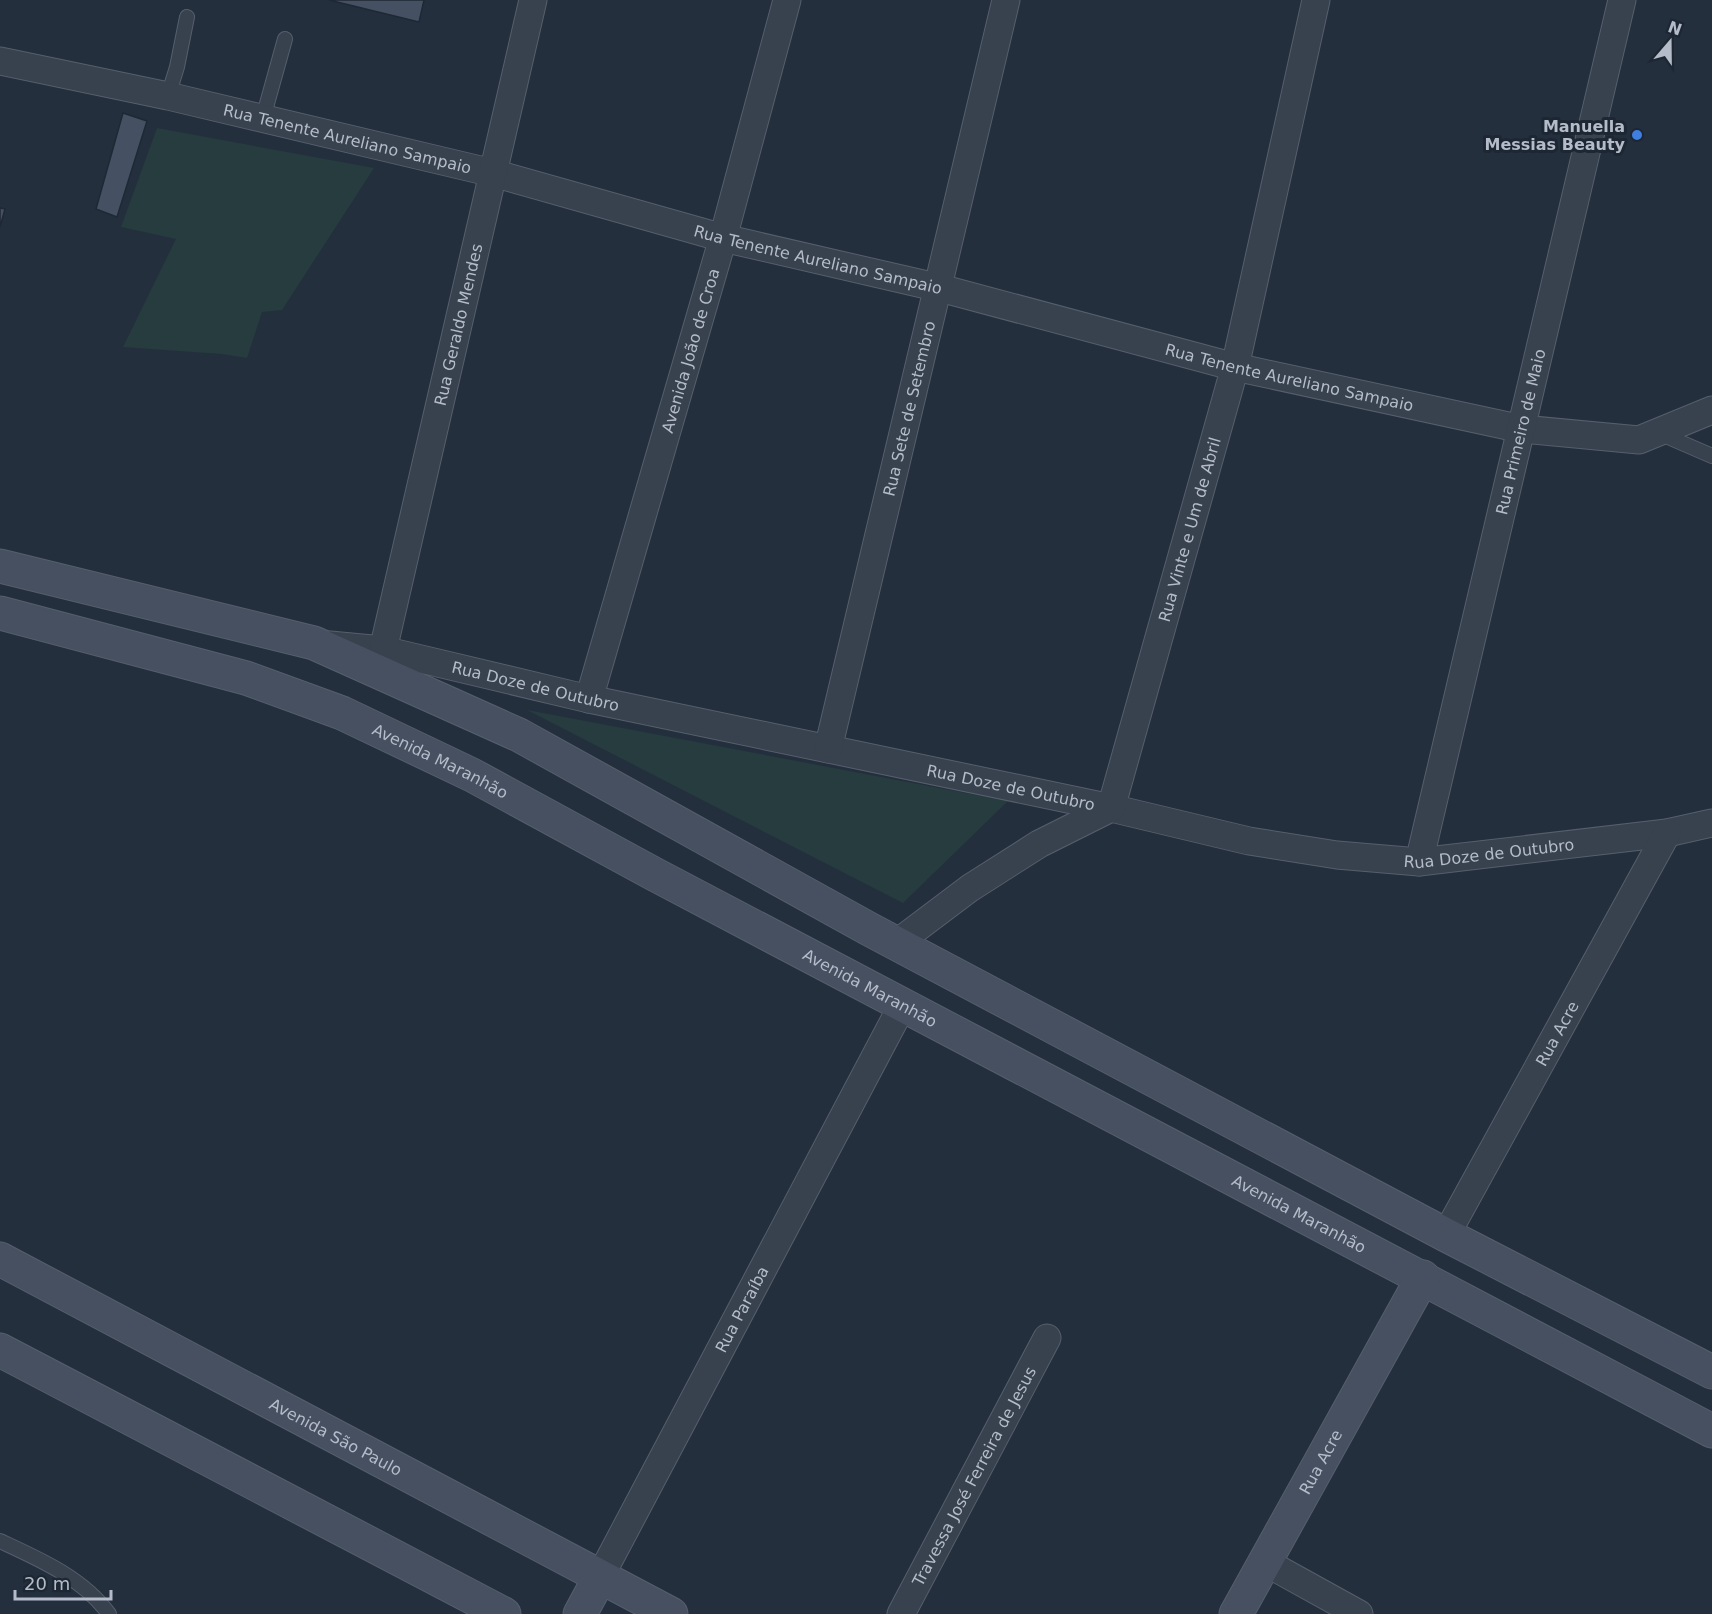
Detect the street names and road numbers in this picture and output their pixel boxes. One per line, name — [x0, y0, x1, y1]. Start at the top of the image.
street label: Rua Tenente Aureliano Sampaio — [221, 100, 473, 177]
street label: Rua Tenente Aureliano Sampaio — [692, 221, 944, 298]
street label: Rua Geraldo Mendes — [430, 242, 486, 407]
street label: Avenida João de Croa — [657, 266, 723, 435]
street label: Rua Sete de Setembro — [879, 319, 939, 498]
street label: Rua Tenente Aureliano Sampaio — [1163, 339, 1415, 415]
street label: Rua Primeiro de Maio — [1492, 347, 1549, 517]
street label: Rua Vinte e Um de Abril — [1154, 435, 1224, 624]
street label: Rua Doze de Outubro — [450, 657, 621, 715]
street label: Avenida Maranhão — [369, 719, 511, 802]
street label: Rua Doze de Outubro — [925, 760, 1097, 814]
street label: Rua Doze de Outubro — [1403, 834, 1575, 872]
street label: Avenida Maranhão — [800, 945, 940, 1031]
street label: Rua Acre — [1531, 998, 1582, 1069]
street label: Avenida Maranhão — [1229, 1171, 1370, 1257]
street label: Rua Paraíba — [711, 1263, 772, 1356]
street label: Travessa José Ferreira de Jesus — [908, 1363, 1040, 1590]
street label: Avenida São Paulo — [266, 1394, 405, 1479]
street label: Rua Acre — [1295, 1426, 1346, 1498]

